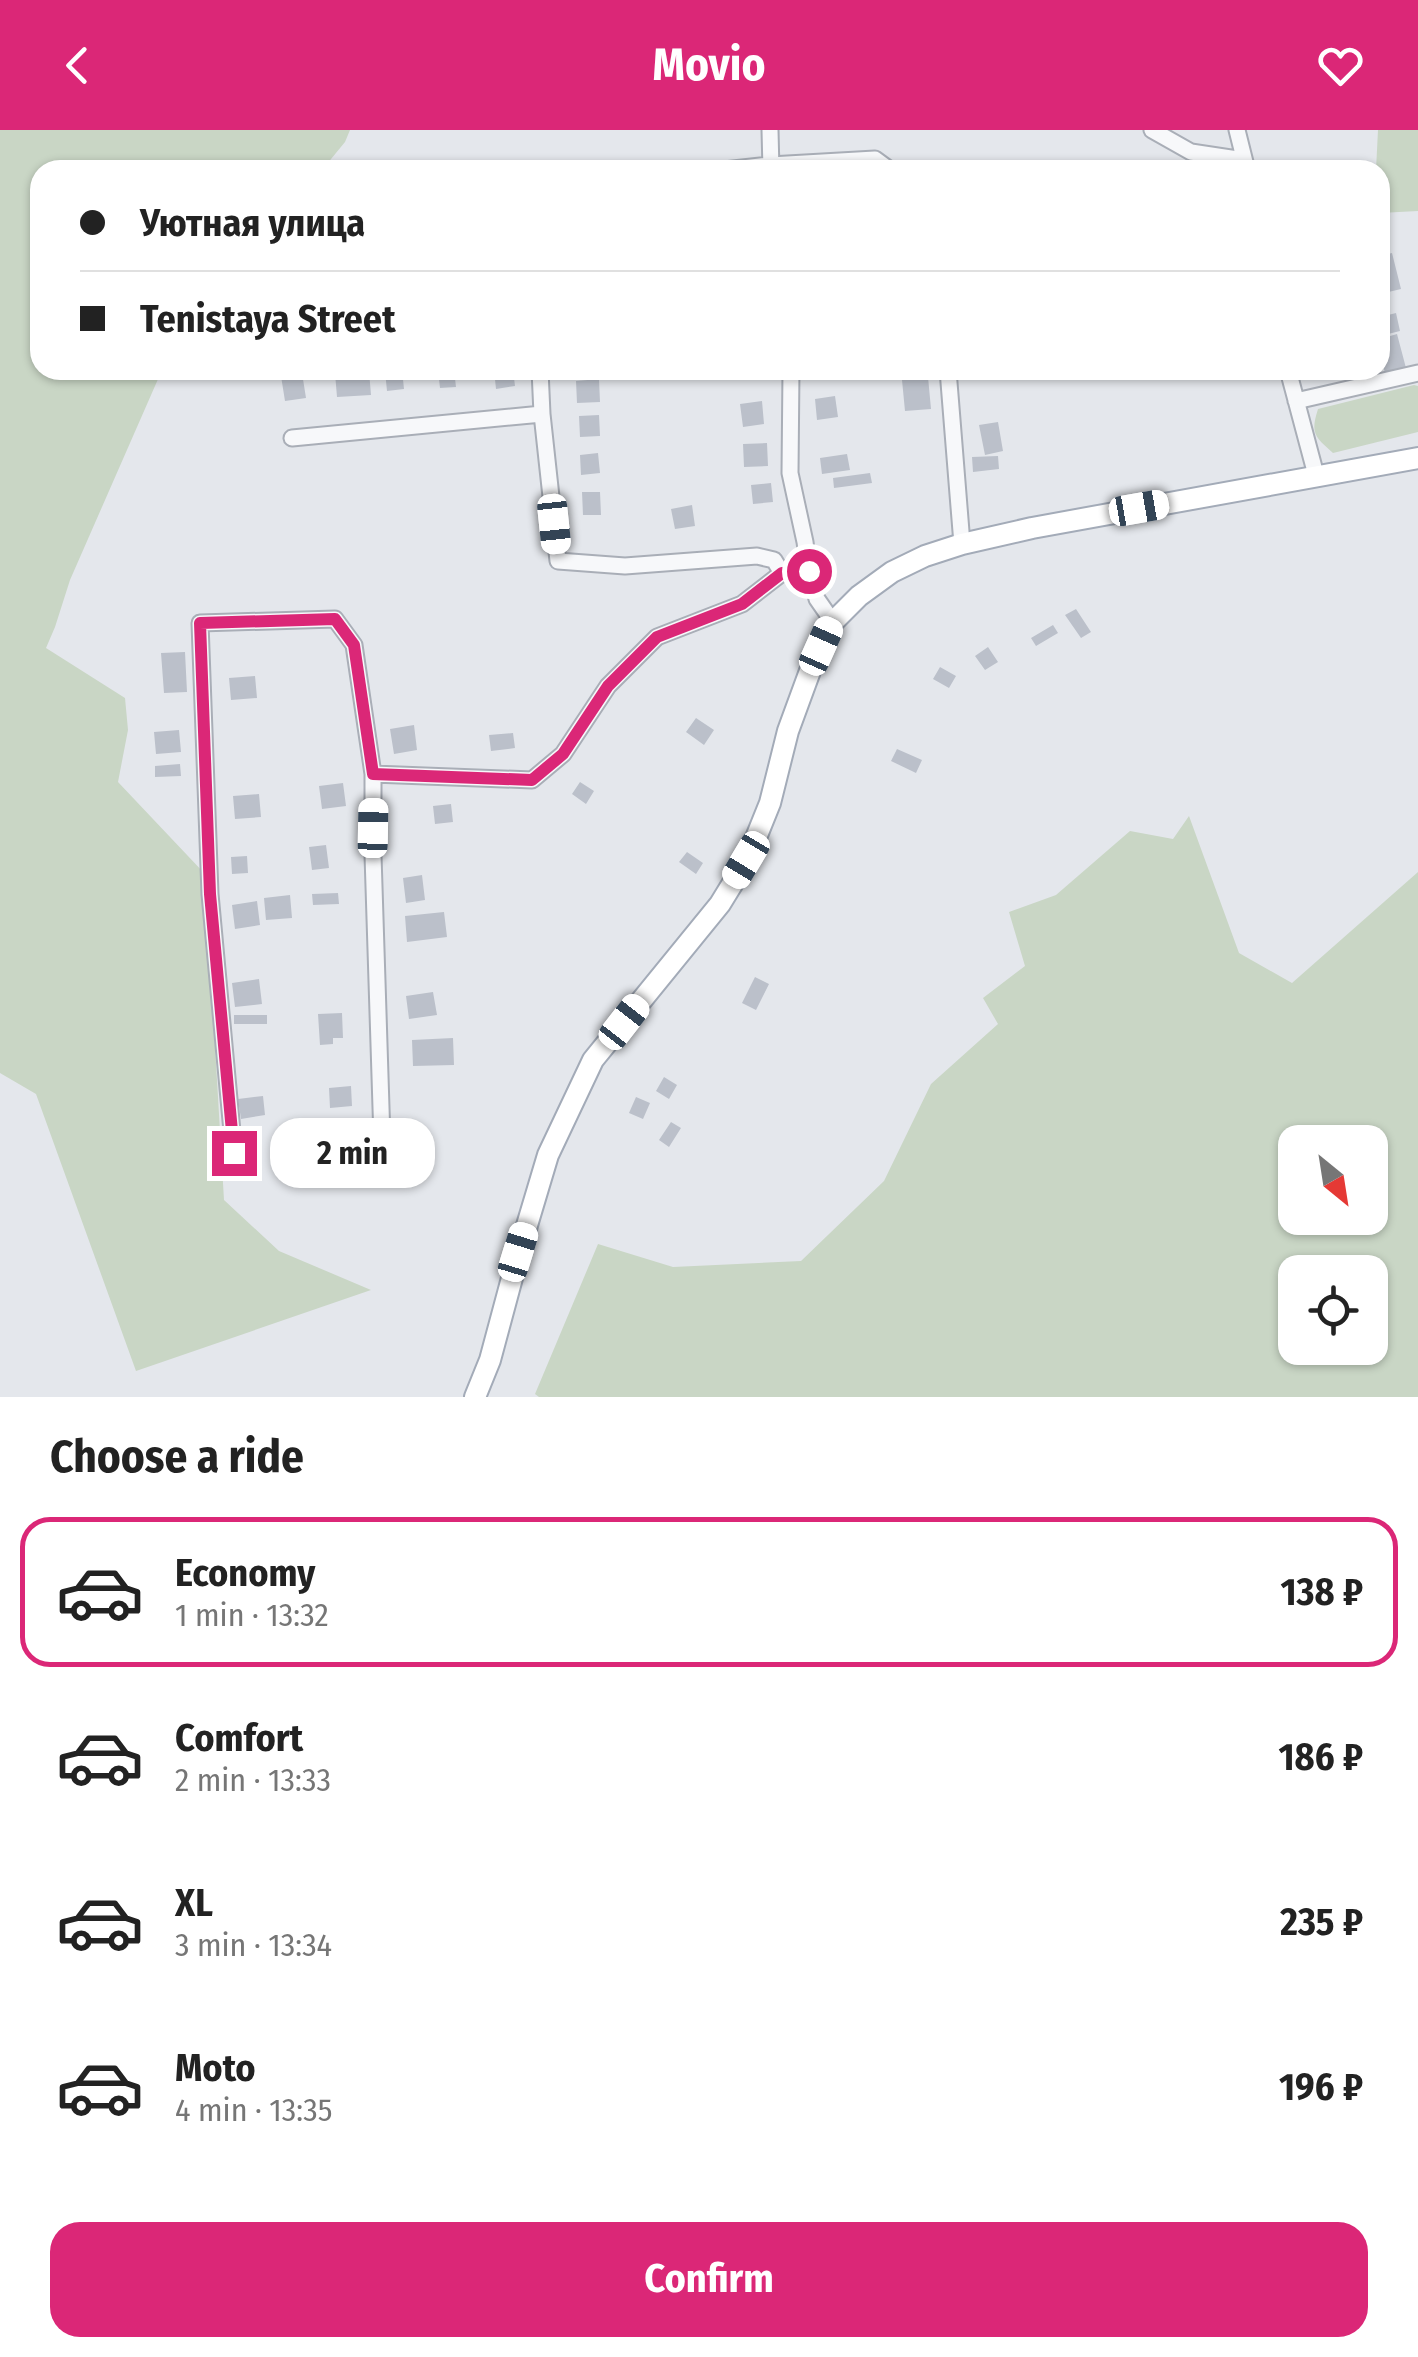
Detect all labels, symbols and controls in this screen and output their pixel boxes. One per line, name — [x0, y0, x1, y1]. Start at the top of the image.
icon: back — [50, 38, 105, 93]
text: Movio — [653, 38, 765, 92]
icon: heart — [1313, 38, 1368, 93]
text: Уютная улица — [140, 200, 365, 246]
text: Tenistaya Street — [140, 296, 396, 342]
car — [1107, 488, 1171, 528]
car — [536, 493, 572, 555]
route start — [787, 549, 832, 594]
car — [795, 612, 847, 680]
car — [357, 798, 389, 858]
car — [718, 827, 774, 893]
car — [594, 989, 654, 1055]
callout: 2 min — [269, 1118, 434, 1188]
north arrow — [1278, 1125, 1388, 1235]
map controls — [1278, 1125, 1388, 1365]
route end — [212, 1131, 257, 1176]
text: 2 min — [317, 1134, 388, 1172]
car — [495, 1219, 541, 1285]
button: locate — [1278, 1255, 1388, 1365]
text: Choose a ride — [50, 1430, 304, 1484]
icon: car — [55, 1547, 145, 1637]
text: Economy — [175, 1550, 315, 1596]
text: 138 ₽ — [1280, 1569, 1363, 1615]
text: 1 min · 13:32 — [175, 1596, 329, 1634]
icon: car — [55, 1712, 145, 1802]
text: Comfort — [175, 1715, 303, 1761]
text: 186 ₽ — [1279, 1734, 1363, 1780]
text: 2 min · 13:33 — [175, 1761, 331, 1799]
icon: car — [55, 1877, 145, 1967]
text: XL — [175, 1880, 213, 1926]
text: 235 ₽ — [1280, 1899, 1363, 1945]
text: 3 min · 13:34 — [175, 1926, 332, 1964]
icon: car — [55, 2042, 145, 2132]
text: Moto — [175, 2045, 256, 2091]
text: 196 ₽ — [1279, 2064, 1363, 2110]
text: 4 min · 13:35 — [175, 2091, 332, 2129]
button: Confirm — [50, 2222, 1368, 2337]

